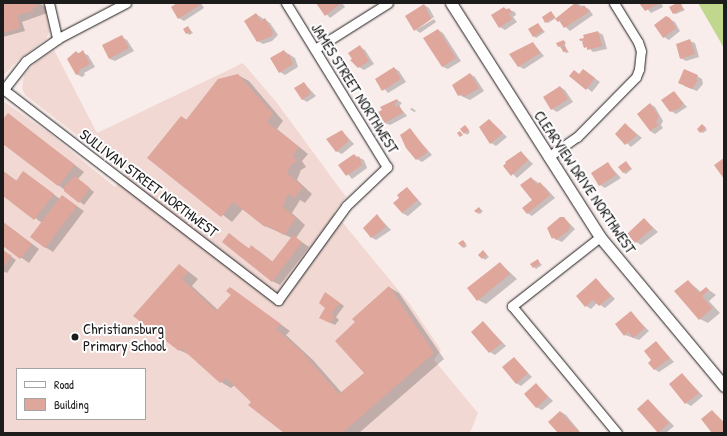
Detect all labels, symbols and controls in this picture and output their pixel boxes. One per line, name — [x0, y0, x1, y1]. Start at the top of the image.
street label: JAMES STREET NORTHWEST — [308, 20, 402, 156]
street label: CLEARVIEW DRIVE NORTHWEST — [530, 107, 640, 257]
street label: SULLIVAN STREET NORTHWEST — [76, 125, 222, 241]
place label: Christiansburg Primary School — [83, 319, 166, 354]
marker: Christiansburg Primary School — [70, 332, 80, 342]
legend — [16, 368, 146, 420]
text: Road — [54, 376, 74, 393]
text: Building — [54, 396, 89, 413]

